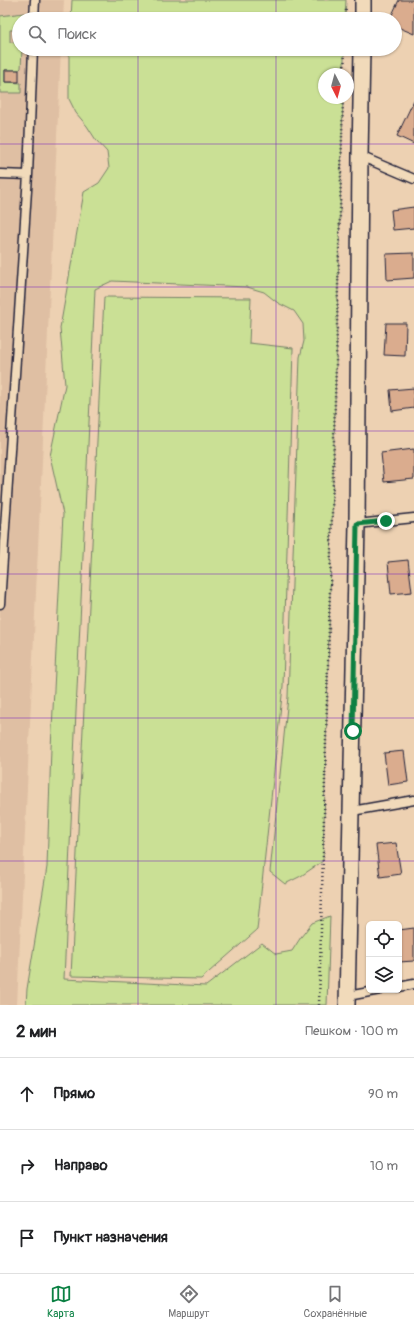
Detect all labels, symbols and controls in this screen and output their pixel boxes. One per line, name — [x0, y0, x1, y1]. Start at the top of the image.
search box — [12, 12, 402, 56]
icon: search — [26, 23, 48, 45]
text: Поиск — [58, 25, 97, 44]
north arrow — [318, 68, 354, 104]
route end — [377, 512, 395, 530]
route start — [344, 722, 362, 740]
map controls — [366, 921, 402, 993]
button: locate — [366, 921, 402, 957]
button: layers — [366, 957, 402, 993]
text: 2 мин — [16, 1021, 56, 1042]
text: Пешком · 100 m — [305, 1023, 398, 1039]
icon: ahead — [16, 1083, 38, 1105]
text: Прямо — [54, 1084, 95, 1103]
text: 90 m — [368, 1086, 398, 1102]
icon: right — [16, 1155, 38, 1177]
text: Направо — [54, 1156, 108, 1175]
text: 10 m — [370, 1158, 398, 1174]
icon: arrive — [16, 1227, 38, 1249]
text: Пункт назначения — [54, 1228, 168, 1247]
tab: Карта — [47, 1283, 74, 1320]
tab: Маршрут — [168, 1283, 210, 1320]
tab: Сохранённые — [304, 1283, 367, 1320]

